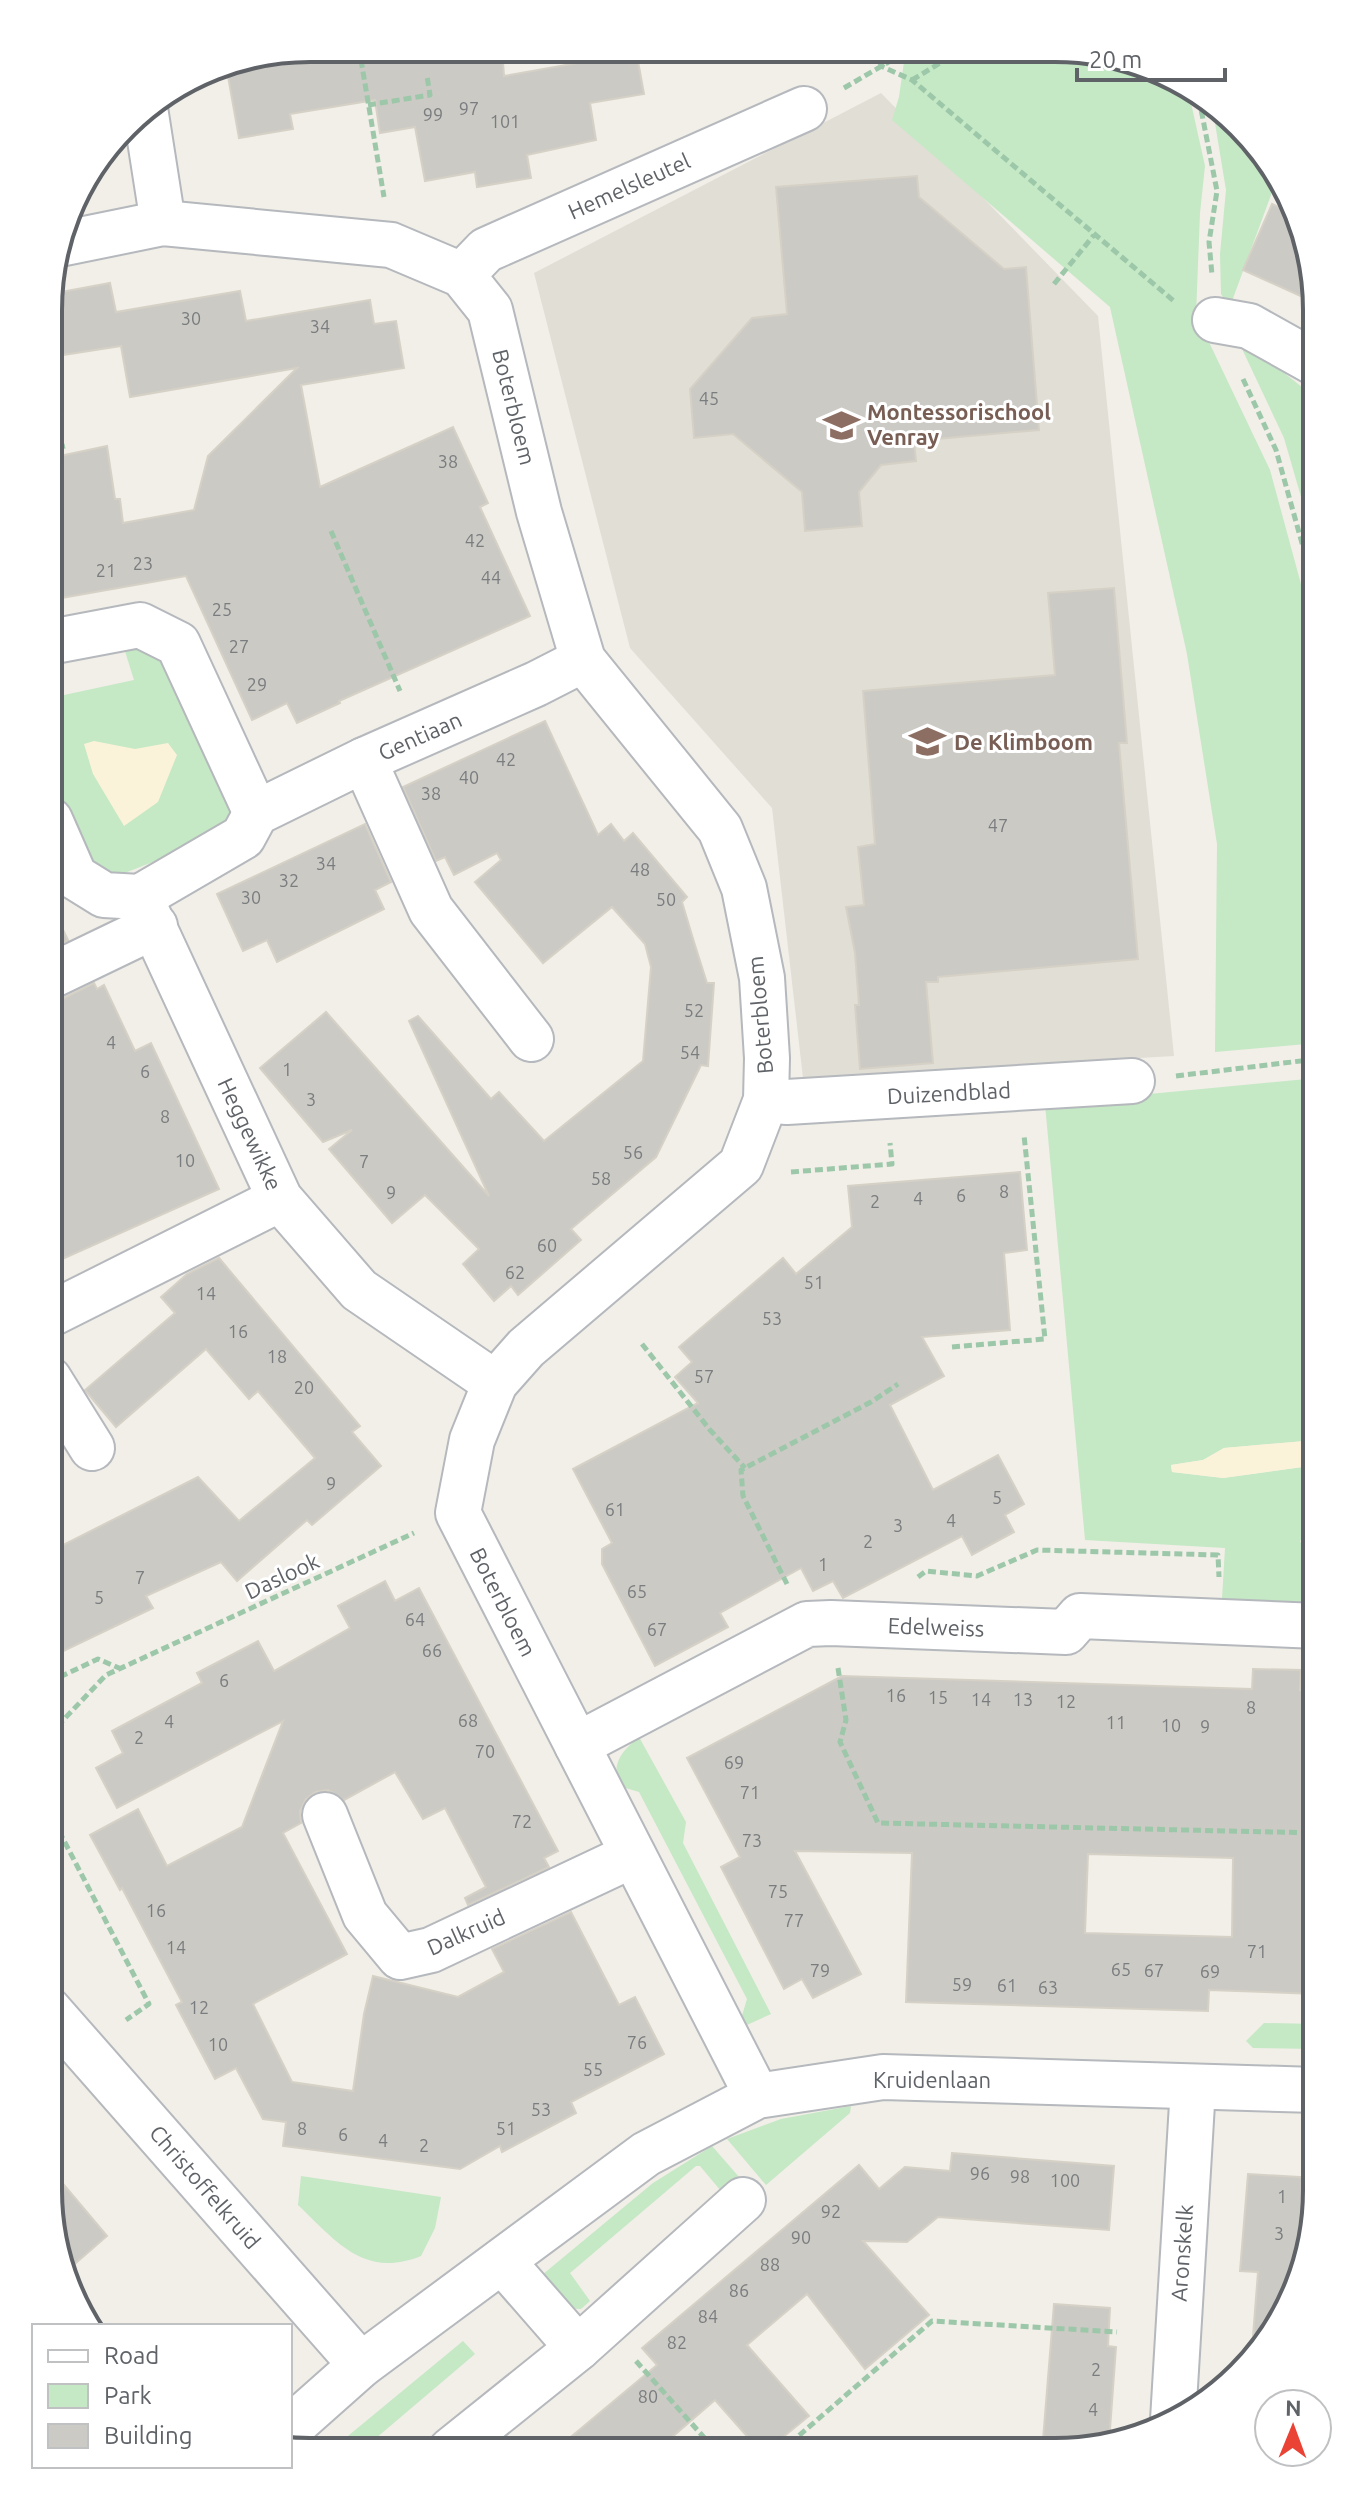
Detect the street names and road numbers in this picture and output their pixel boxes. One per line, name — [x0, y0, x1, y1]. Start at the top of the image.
street label: Hemelsleutel — [564, 147, 694, 224]
street label: Boterbloem — [488, 346, 541, 467]
street label: Gentiaan — [374, 706, 465, 765]
street label: Boterbloem — [742, 955, 777, 1075]
street label: Heggewikke — [213, 1074, 287, 1194]
street label: Duizendblad — [887, 1077, 1011, 1108]
street label: Boterbloem — [465, 1543, 541, 1660]
street label: Daslook — [241, 1548, 323, 1604]
street label: Edelweiss — [887, 1612, 985, 1641]
street label: Dalkruid — [423, 1903, 509, 1960]
street label: Kruidenlaan — [873, 2067, 991, 2092]
street label: Christoffelkruid — [145, 2120, 266, 2254]
street label: Aronskelk — [1166, 2204, 1197, 2302]

